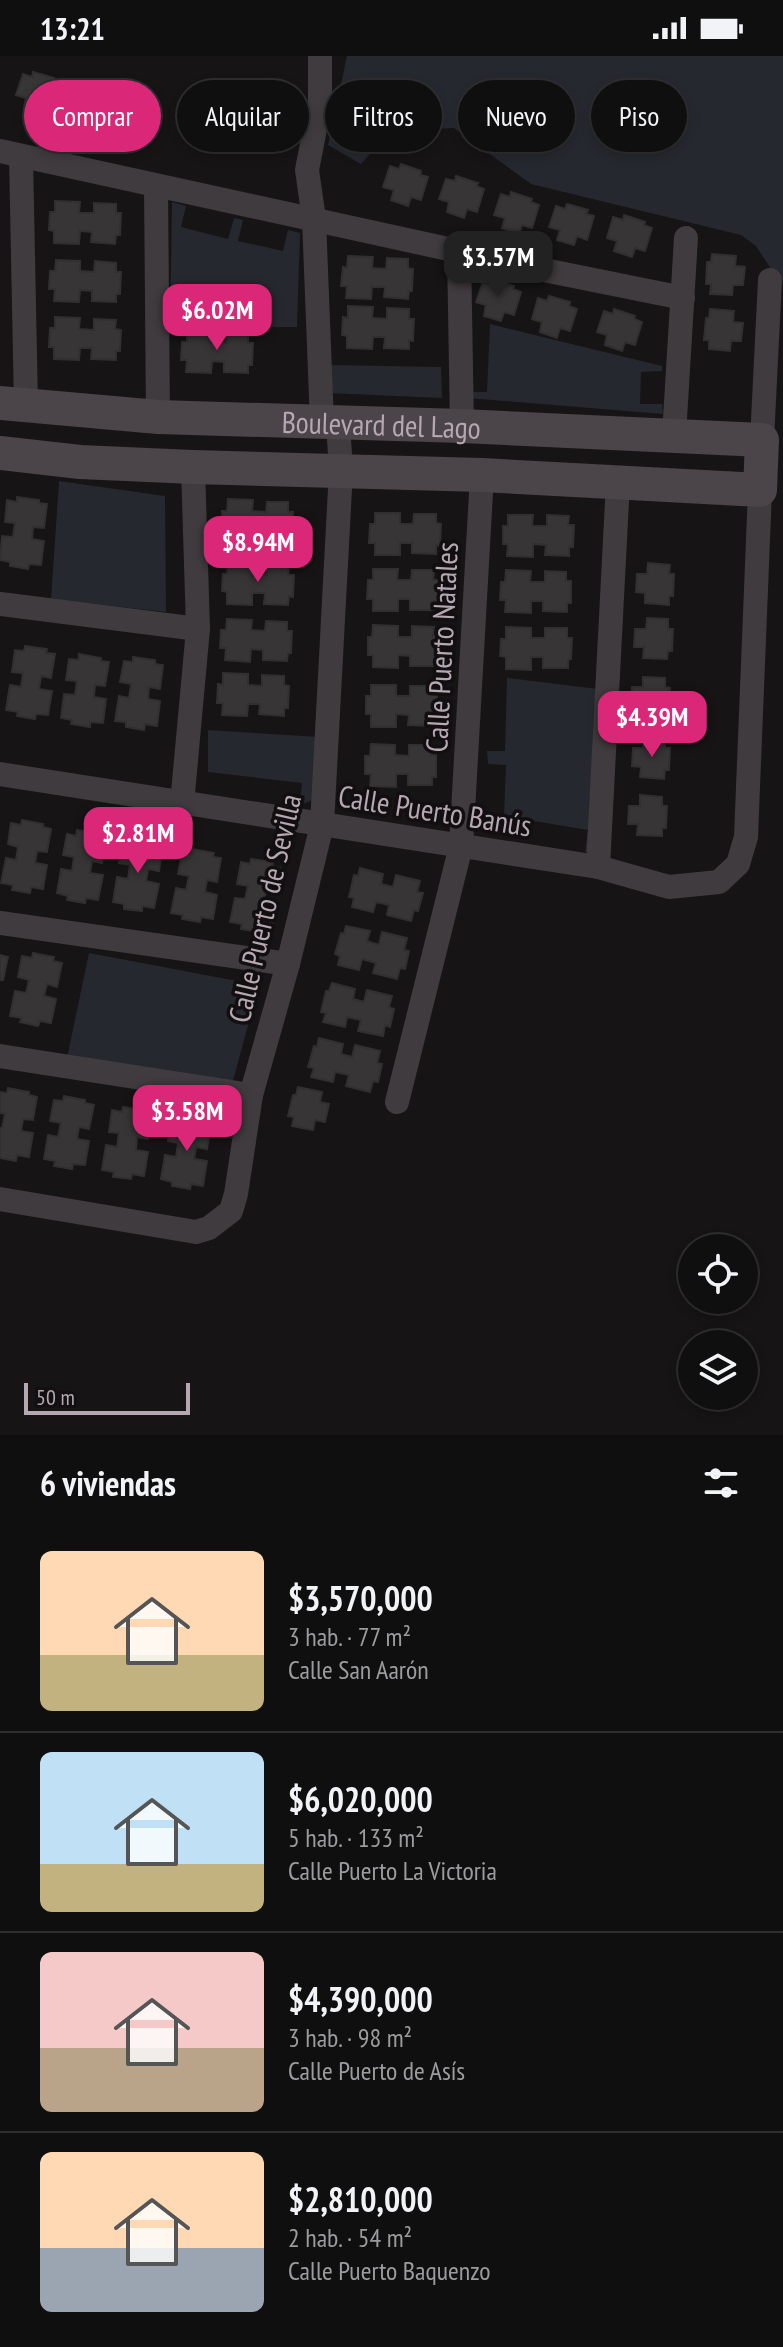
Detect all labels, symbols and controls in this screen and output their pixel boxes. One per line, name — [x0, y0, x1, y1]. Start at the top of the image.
text: 13:21 — [40, 9, 105, 48]
chip: Comprar — [24, 80, 161, 152]
chip: Alquilar — [177, 80, 309, 152]
chip: Filtros — [325, 80, 442, 152]
chip: Nuevo — [458, 80, 575, 152]
chip: Piso — [591, 80, 687, 152]
pin: $3.57M — [433, 231, 563, 299]
text: $3.57M — [462, 240, 534, 273]
pin: $6.02M — [152, 284, 282, 352]
text: $6.02M — [181, 293, 253, 326]
street label: Boulevard del Lago — [281, 401, 482, 446]
pin: $8.94M — [193, 516, 323, 584]
text: $8.94M — [222, 525, 294, 558]
street label: Calle Puerto Natales — [416, 541, 466, 753]
pin: $4.39M — [587, 691, 717, 759]
text: $4.39M — [616, 700, 688, 733]
street label: Calle Puerto Banús — [336, 775, 534, 845]
street label: Calle Puerto de Sevilla — [219, 790, 309, 1026]
pin: $2.81M — [73, 807, 203, 875]
text: $2.81M — [102, 816, 174, 849]
pin: $3.58M — [122, 1085, 252, 1153]
text: $3.58M — [151, 1094, 223, 1127]
map controls — [678, 1234, 758, 1410]
button: locate — [678, 1234, 758, 1314]
button: layers — [678, 1330, 758, 1410]
scale bar — [24, 1379, 190, 1415]
text: 50 m — [36, 1383, 75, 1411]
text: 6 viviendas — [40, 1461, 176, 1505]
icon: filters — [699, 1461, 743, 1505]
text: $3,570,000 — [288, 1576, 433, 1620]
icon: home — [104, 1583, 200, 1679]
text: 3 hab. · 77 m² — [288, 1620, 411, 1653]
text: Calle San Aarón — [288, 1653, 429, 1686]
text: $6,020,000 — [288, 1777, 433, 1821]
icon: home — [104, 1784, 200, 1880]
text: 5 hab. · 133 m² — [288, 1821, 424, 1854]
text: Calle Puerto La Victoria — [288, 1854, 497, 1887]
text: $4,390,000 — [288, 1977, 433, 2021]
icon: home — [104, 1984, 200, 2080]
text: 3 hab. · 98 m² — [288, 2021, 412, 2054]
text: Calle Puerto de Asís — [288, 2054, 465, 2087]
text: $2,810,000 — [288, 2177, 433, 2221]
icon: home — [104, 2184, 200, 2280]
text: 2 hab. · 54 m² — [288, 2221, 412, 2254]
text: Calle Puerto Baquenzo — [288, 2254, 490, 2287]

